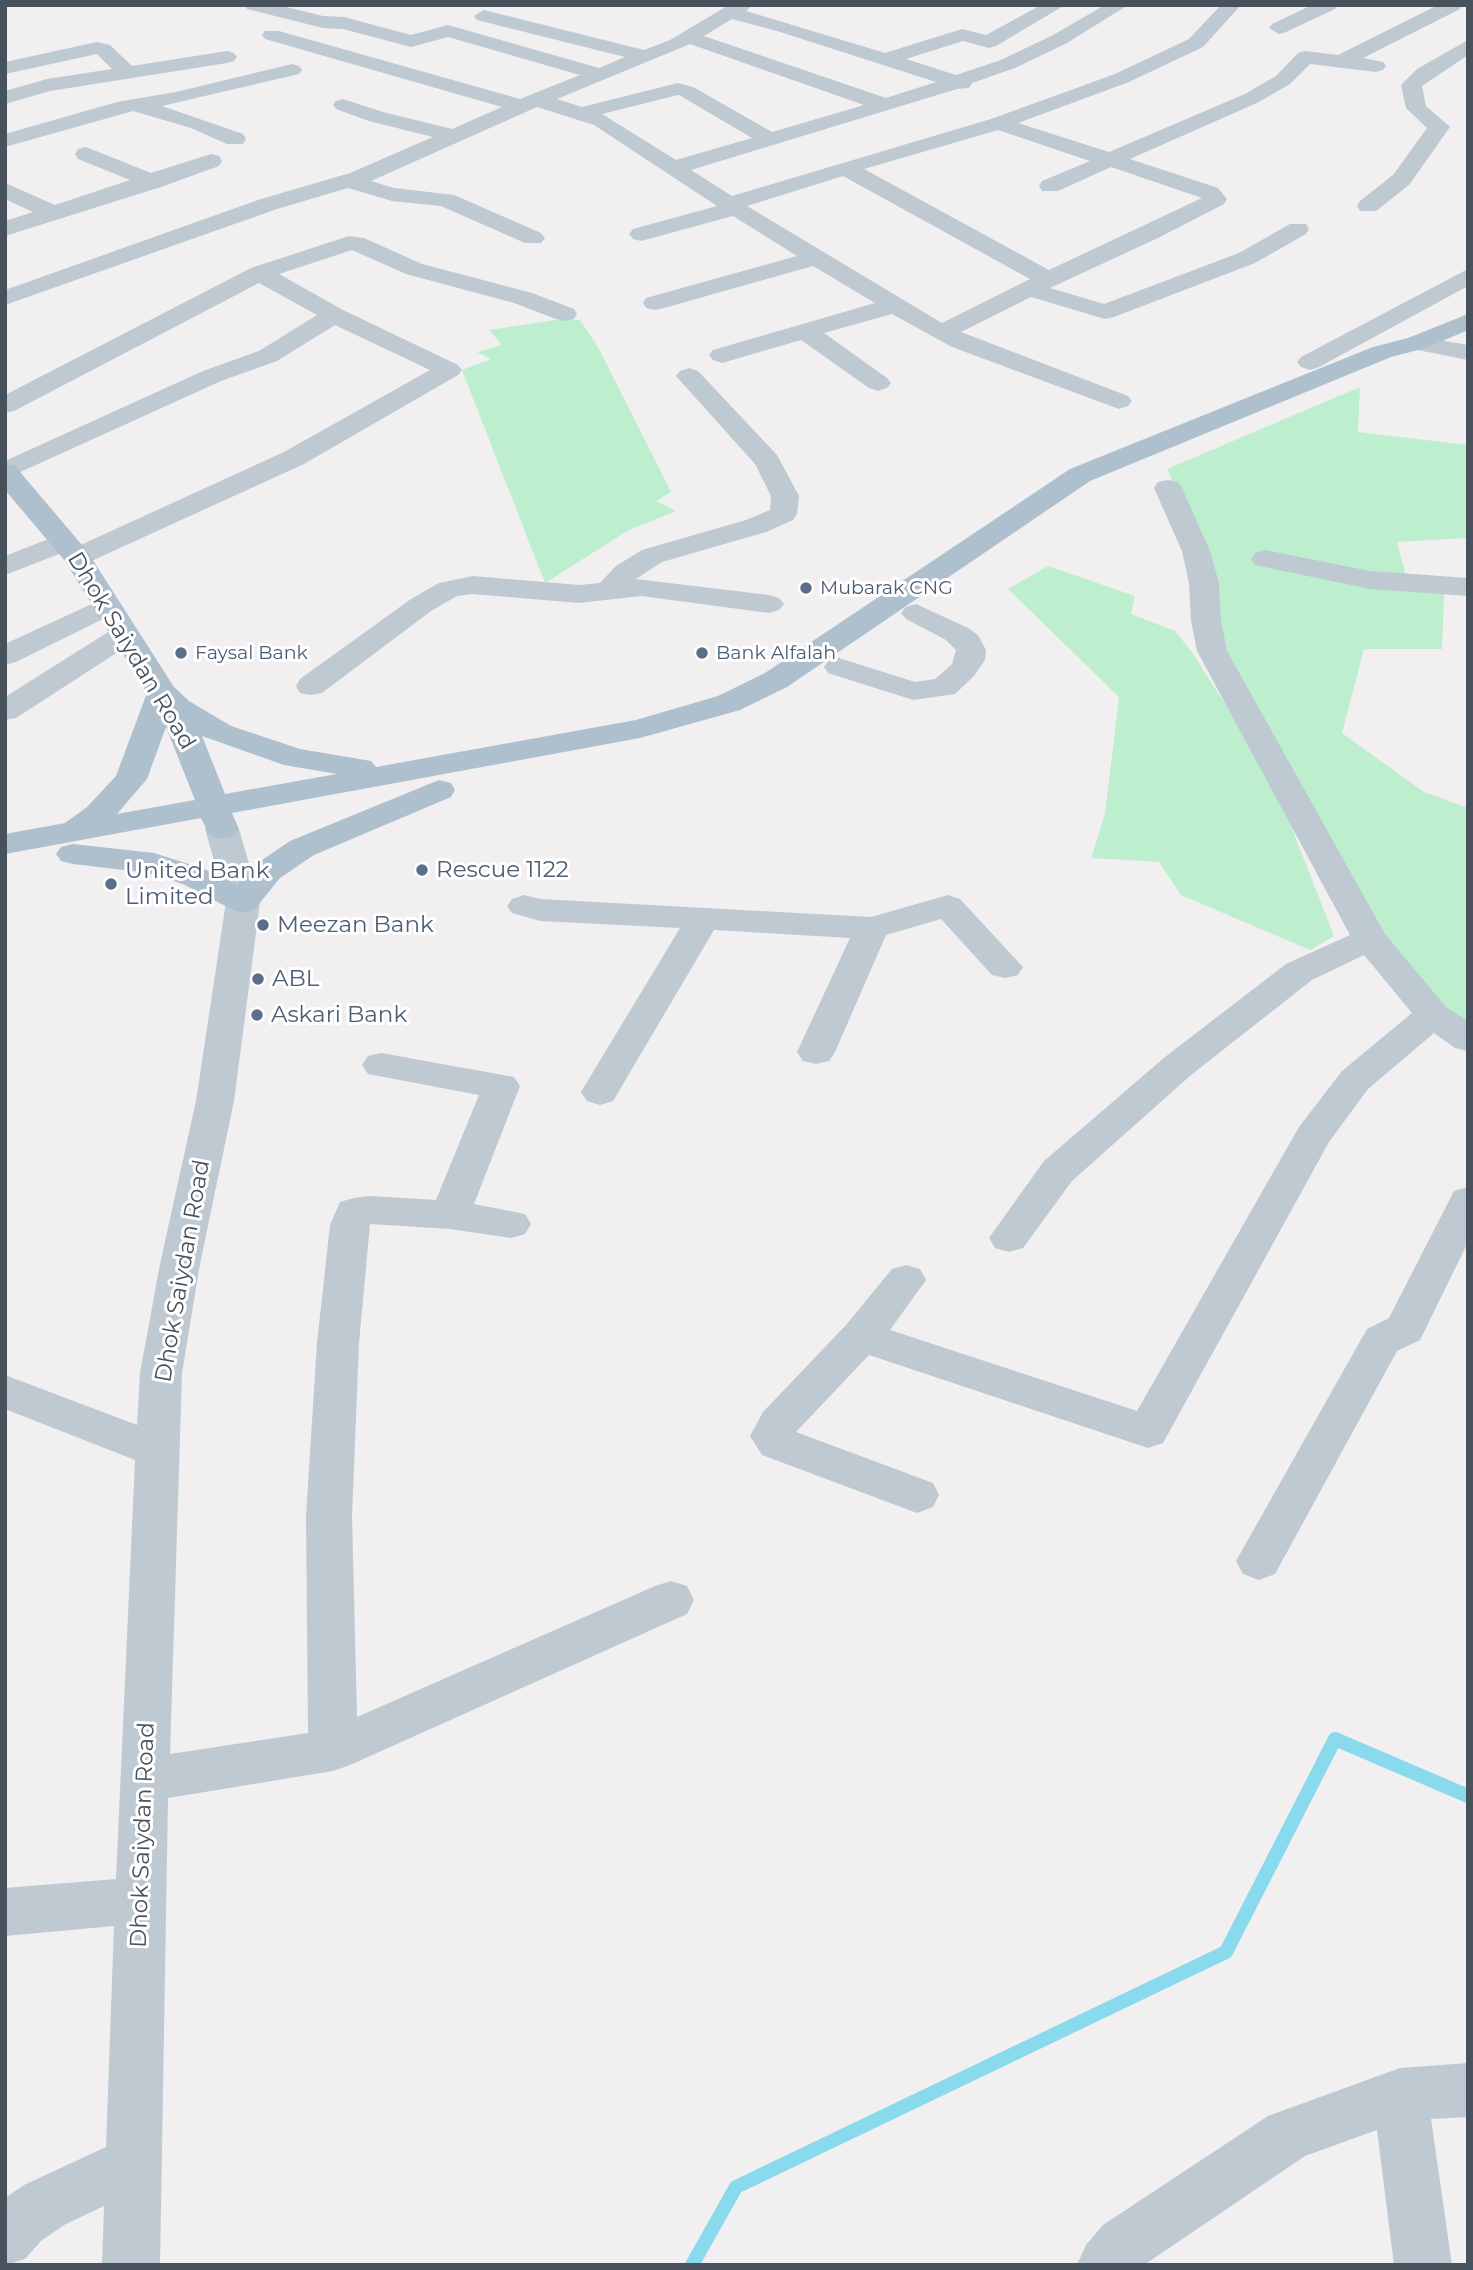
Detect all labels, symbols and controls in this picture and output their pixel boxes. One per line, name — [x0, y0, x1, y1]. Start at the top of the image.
street label: Dhok Saiydan Road — [61, 547, 201, 755]
place label: Mubarak CNG — [820, 577, 953, 599]
marker: Mubarak CNG — [798, 580, 814, 596]
place label: Faysal Bank — [195, 642, 308, 664]
place label: Bank Alfalah — [716, 642, 836, 664]
marker: Faysal Bank — [173, 645, 189, 661]
marker: Bank Alfalah — [694, 645, 710, 661]
place label: Rescue 1122 — [436, 856, 569, 884]
place label: United Bank Limited — [125, 857, 269, 911]
marker: Rescue 1122 — [414, 862, 430, 878]
marker: United Bank Limited — [103, 876, 119, 892]
place label: Meezan Bank — [277, 911, 434, 939]
marker: Meezan Bank — [255, 917, 271, 933]
place label: ABL — [272, 965, 319, 993]
marker: ABL — [250, 971, 266, 987]
place label: Askari Bank — [271, 1001, 407, 1029]
marker: Askari Bank — [249, 1007, 265, 1023]
street label: Dhok Saiydan Road — [150, 1158, 216, 1384]
street label: Dhok Saiydan Road — [125, 1722, 161, 1948]

